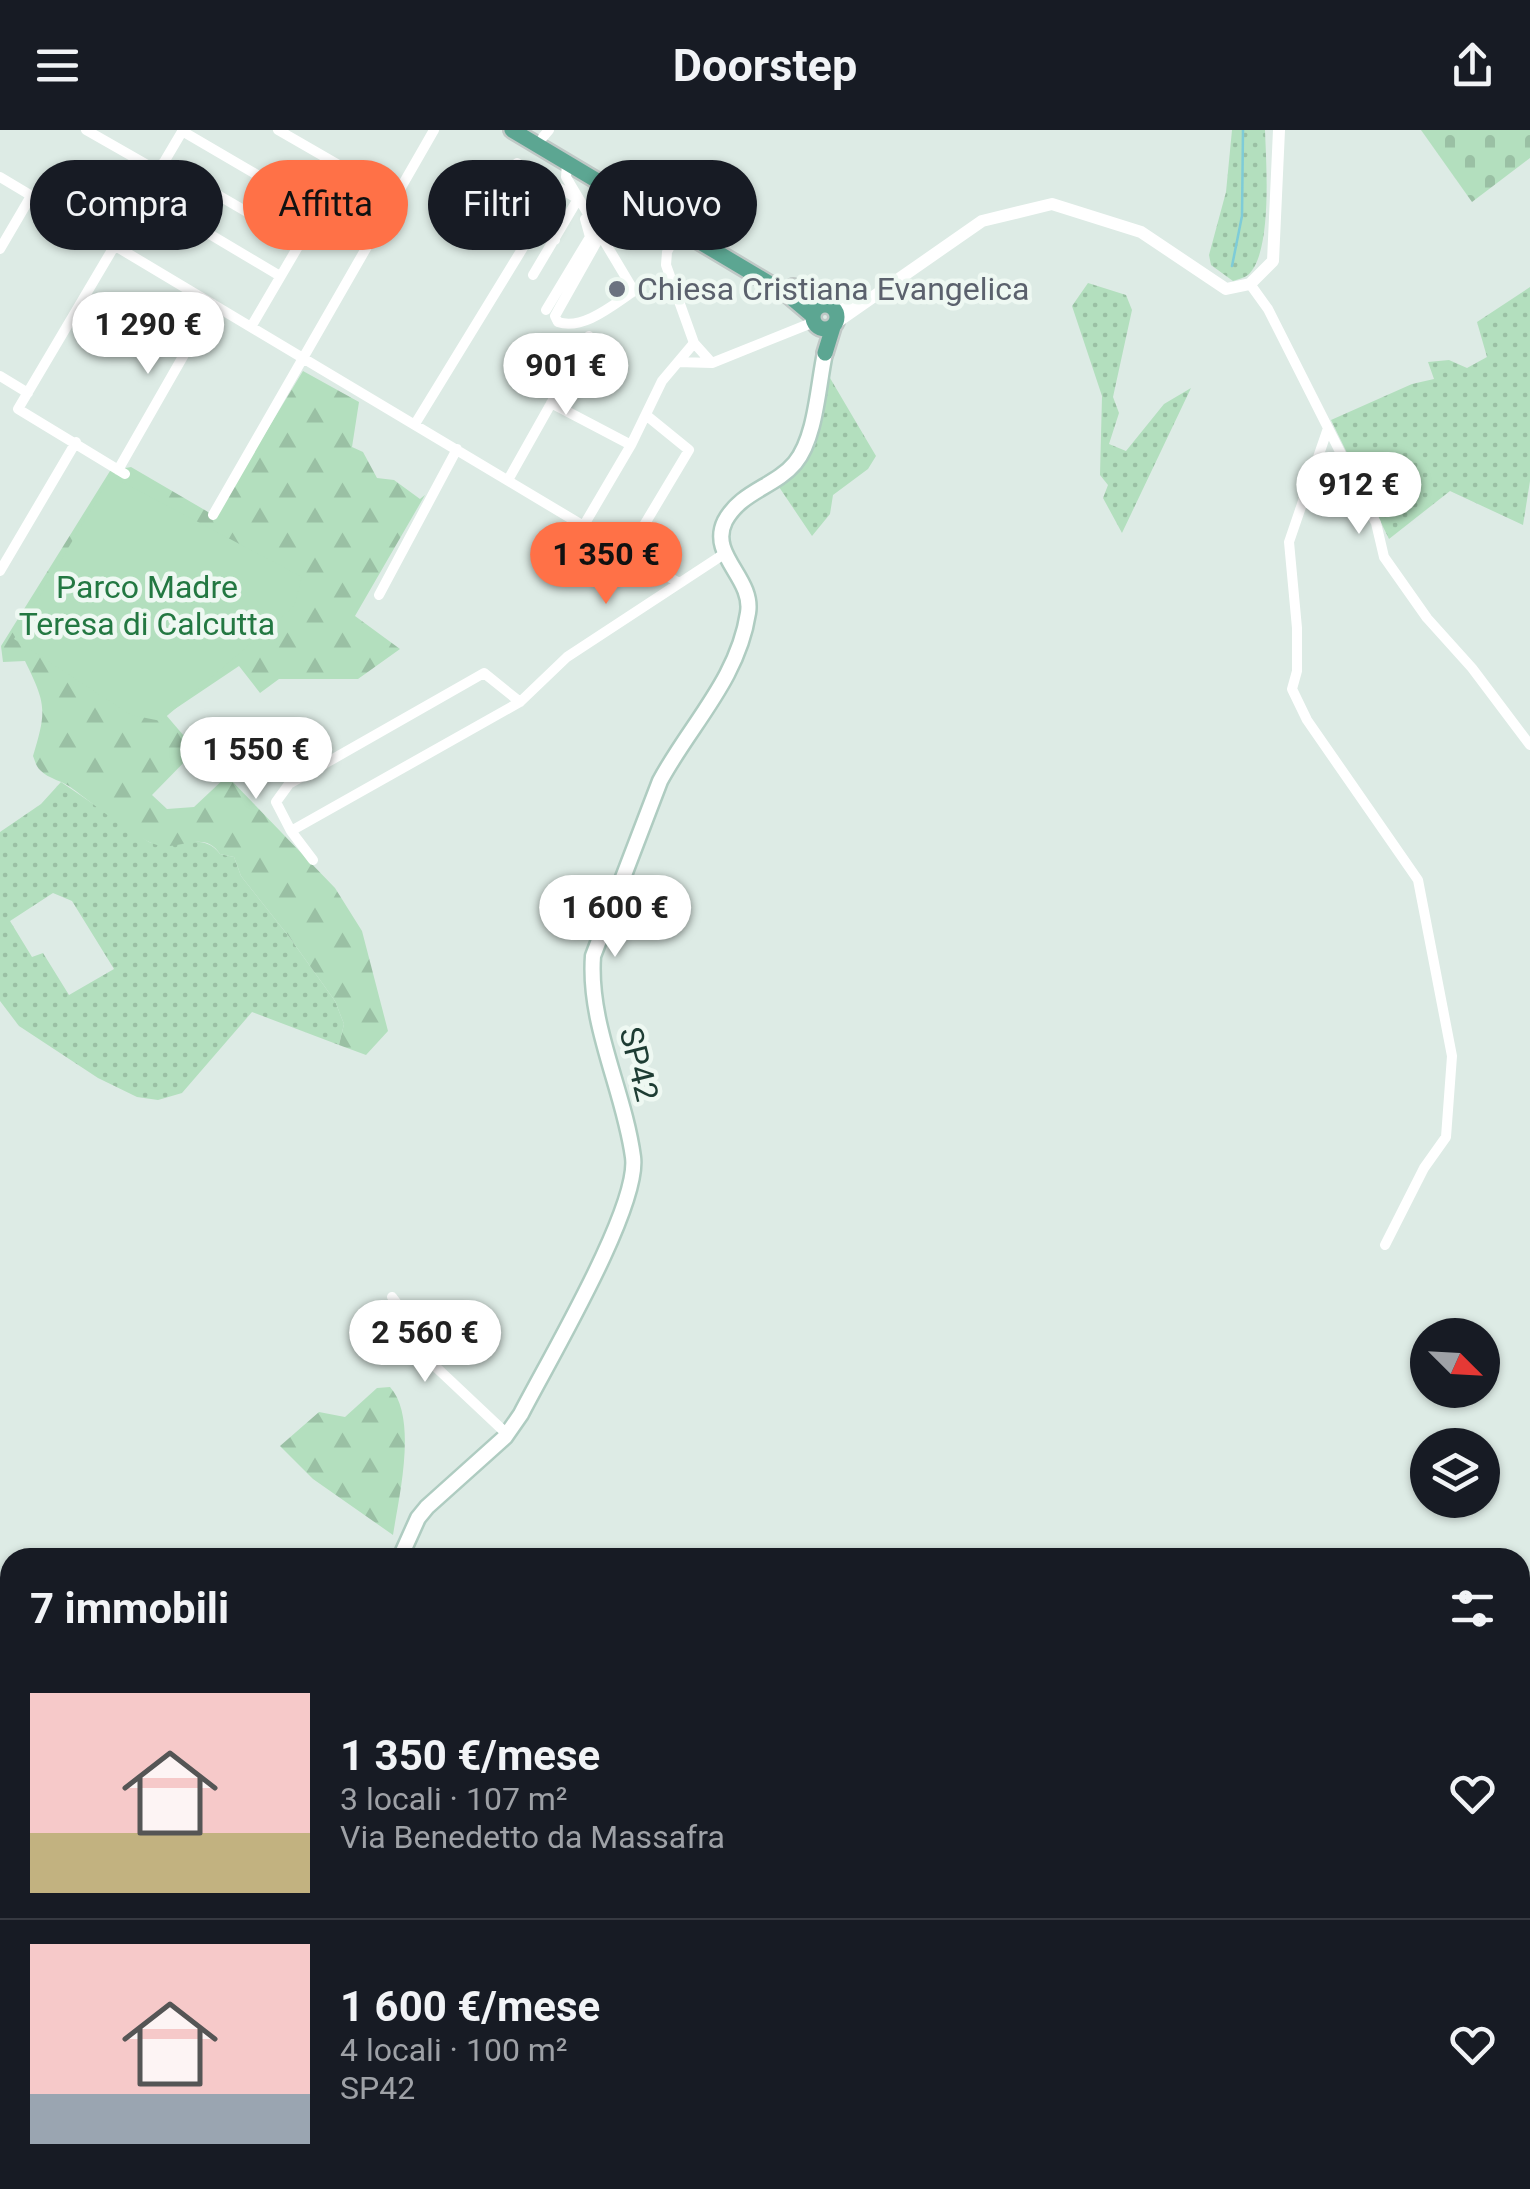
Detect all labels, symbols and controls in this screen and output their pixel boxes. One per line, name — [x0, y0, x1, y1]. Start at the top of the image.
icon: menu — [30, 38, 85, 93]
icon: share — [1445, 38, 1500, 93]
text: Doorstep — [673, 39, 857, 92]
chip: Compra — [30, 160, 223, 250]
chip: Affitta — [243, 160, 408, 250]
chip: Filtri — [428, 160, 566, 250]
chip: Nuovo — [586, 160, 757, 250]
place label: Chiesa Cristiana Evangelica — [637, 270, 1029, 308]
marker: Chiesa Cristiana Evangelica — [606, 278, 628, 300]
pin: 1 290 € — [56, 292, 240, 377]
text: 1 290 € — [94, 305, 202, 343]
pin: 901 € — [496, 333, 636, 418]
text: 901 € — [525, 346, 607, 384]
pin: 912 € — [1289, 452, 1429, 537]
text: 912 € — [1318, 465, 1400, 503]
pin: 1 350 € — [514, 522, 698, 607]
text: 1 350 € — [552, 535, 660, 573]
park label: Parco Madre Teresa di Calcutta — [19, 568, 275, 643]
pin: 1 550 € — [164, 717, 348, 802]
text: 1 550 € — [202, 730, 310, 768]
pin: 1 600 € — [523, 875, 707, 960]
text: 1 600 € — [561, 888, 669, 926]
street label: SP42 — [611, 1023, 667, 1105]
pin: 2 560 € — [333, 1300, 517, 1385]
text: 2 560 € — [371, 1313, 479, 1351]
north arrow — [1410, 1318, 1500, 1408]
map controls — [1410, 1318, 1500, 1518]
button: layers — [1410, 1428, 1500, 1518]
icon: filters — [1445, 1581, 1500, 1636]
text: 7 immobili — [30, 1584, 229, 1633]
text: 1 350 €/mese — [340, 1731, 600, 1780]
icon: home — [110, 1733, 230, 1853]
icon: heart — [1445, 1766, 1500, 1821]
text: 3 locali · 107 m² — [340, 1780, 568, 1818]
text: Via Benedetto da Massafra — [340, 1818, 725, 1856]
text: 1 600 €/mese — [340, 1982, 600, 2031]
icon: home — [110, 1984, 230, 2104]
icon: heart — [1445, 2017, 1500, 2072]
text: 4 locali · 100 m² — [340, 2031, 568, 2069]
text: SP42 — [340, 2069, 415, 2107]

